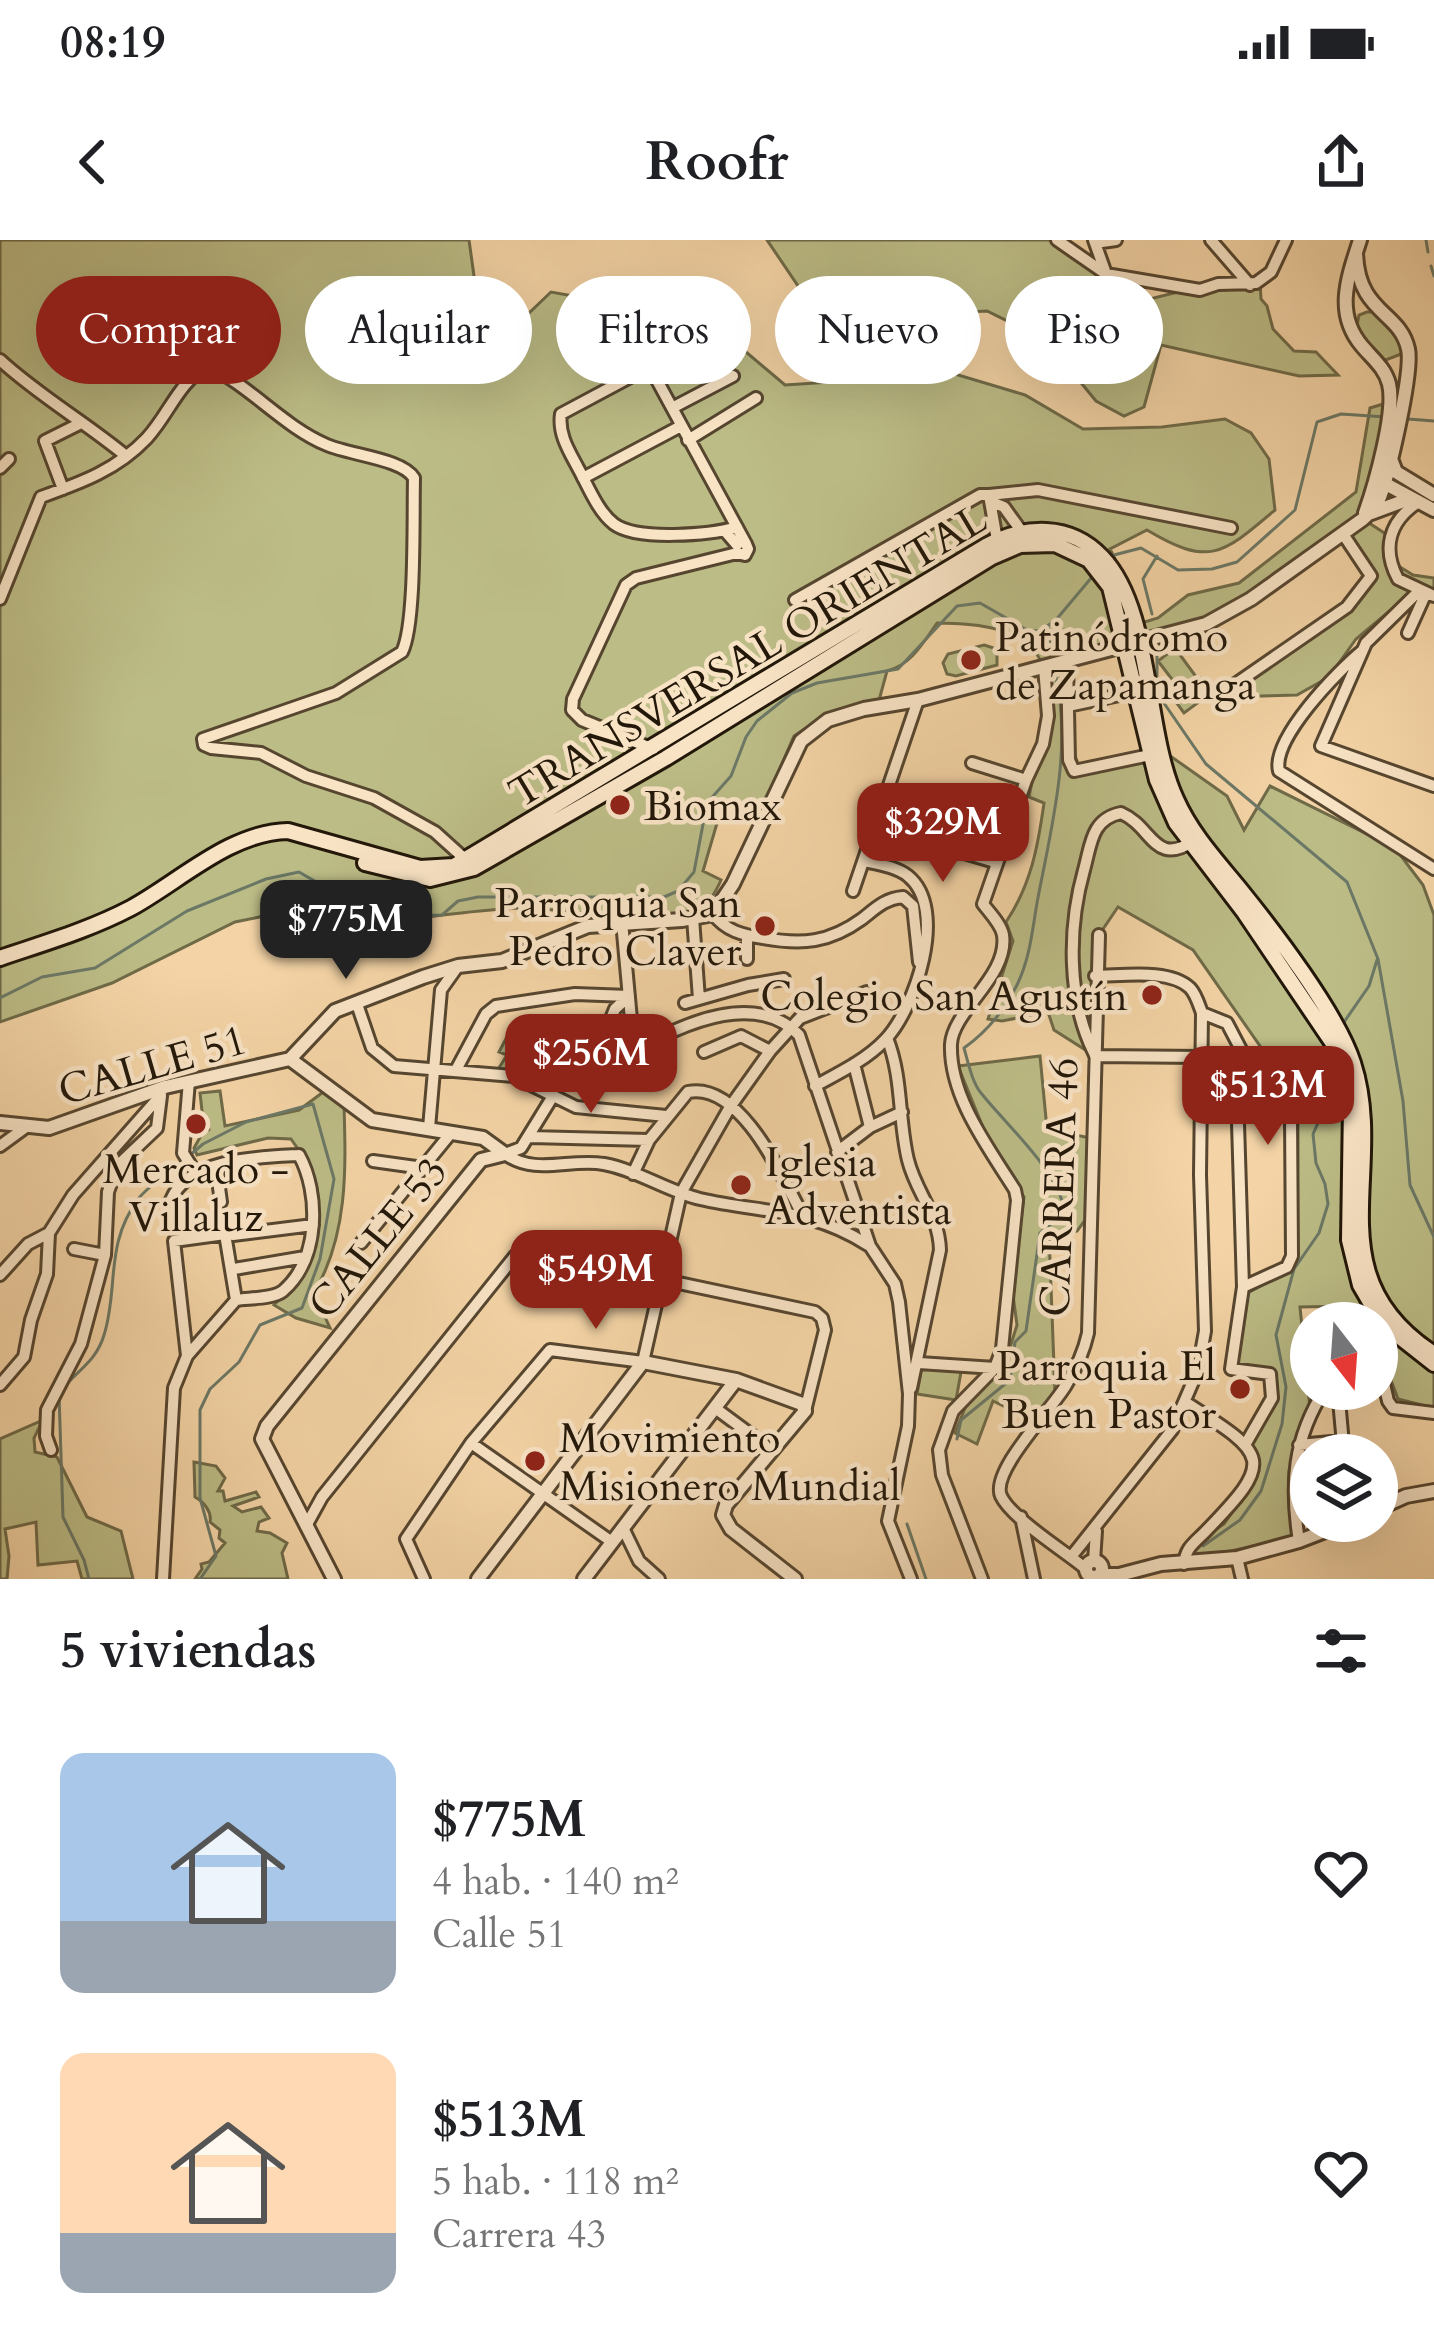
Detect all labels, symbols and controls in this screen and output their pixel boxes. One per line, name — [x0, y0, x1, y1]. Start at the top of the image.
text: 08:19 — [60, 12, 165, 73]
text: Roofr — [645, 126, 789, 199]
icon: back — [60, 129, 126, 195]
icon: share — [1308, 129, 1374, 195]
chip: Comprar — [36, 276, 281, 384]
chip: Alquilar — [305, 276, 532, 384]
chip: Filtros — [556, 276, 751, 384]
chip: Nuevo — [775, 276, 981, 384]
chip: Piso — [1005, 276, 1163, 384]
street label: TRANSVERSAL ORIENTAL — [498, 491, 998, 822]
place label: Patinódromo de Zapamanga — [995, 609, 1256, 714]
marker: Patinódromo de Zapamanga — [958, 647, 984, 673]
place label: Biomax — [644, 778, 782, 835]
pin: $329M — [859, 783, 1027, 885]
marker: Biomax — [607, 792, 633, 818]
text: $329M — [884, 795, 1002, 848]
place label: Parroquia San Pedro Claver — [495, 875, 742, 980]
pin: $775M — [262, 880, 430, 982]
text: $775M — [287, 892, 405, 945]
marker: Parroquia San Pedro Claver — [752, 913, 778, 939]
place label: Colegio San Agustín — [760, 968, 1128, 1025]
marker: Colegio San Agustín — [1139, 982, 1165, 1008]
street label: CALLE 51 — [52, 1011, 253, 1119]
pin: $256M — [507, 1014, 675, 1116]
text: $256M — [532, 1026, 650, 1079]
pin: $513M — [1184, 1046, 1352, 1148]
street label: CARRERA 46 — [1026, 1056, 1093, 1318]
text: $513M — [1209, 1058, 1327, 1111]
marker: Mercado - Villaluz — [183, 1111, 209, 1137]
place label: Iglesia Adventista — [765, 1134, 952, 1239]
place label: Mercado - Villaluz — [103, 1141, 289, 1246]
street label: CALLE 53 — [295, 1145, 461, 1331]
marker: Iglesia Adventista — [728, 1172, 754, 1198]
pin: $549M — [512, 1230, 680, 1332]
text: $549M — [537, 1242, 655, 1295]
north arrow — [1290, 1302, 1398, 1410]
map controls — [1290, 1302, 1398, 1542]
place label: Parroquia El Buen Pastor — [996, 1338, 1217, 1443]
marker: Parroquia El Buen Pastor — [1227, 1376, 1253, 1402]
place label: Movimiento Misionero Mundial — [559, 1410, 901, 1515]
button: layers — [1290, 1434, 1398, 1542]
marker: Movimiento Misionero Mundial — [522, 1448, 548, 1474]
text: 5 viviendas — [60, 1616, 316, 1686]
icon: filters — [1308, 1618, 1374, 1684]
text: $775M — [432, 1785, 586, 1855]
icon: home — [156, 1801, 300, 1945]
icon: heart — [1308, 1840, 1374, 1906]
text: 4 hab. · 140 m² — [432, 1855, 679, 1908]
text: Calle 51 — [432, 1908, 567, 1961]
text: $513M — [432, 2085, 586, 2155]
icon: home — [156, 2101, 300, 2245]
icon: heart — [1308, 2140, 1374, 2206]
text: 5 hab. · 118 m² — [432, 2155, 679, 2208]
text: Carrera 43 — [432, 2208, 606, 2261]

